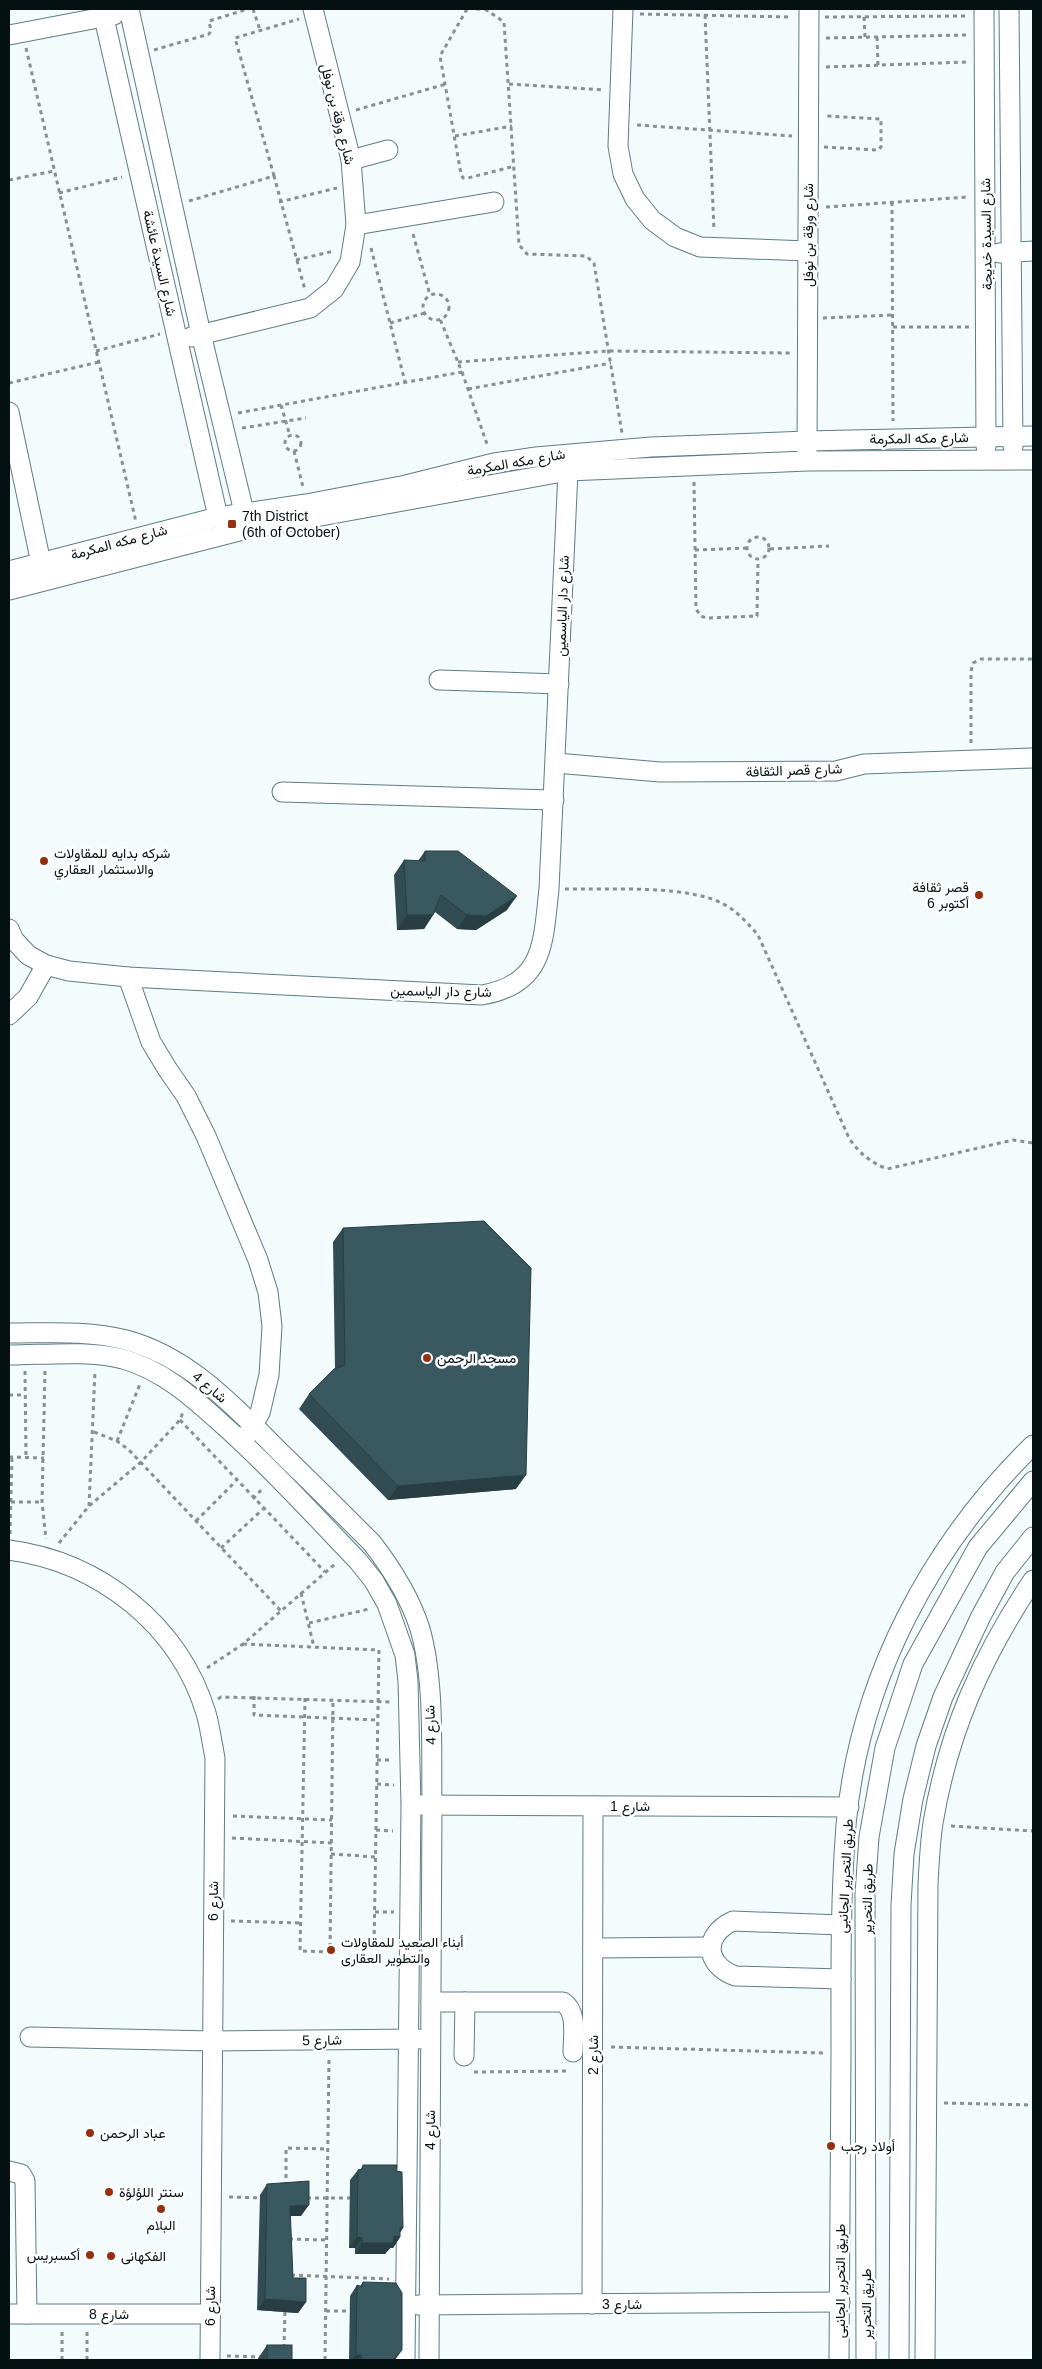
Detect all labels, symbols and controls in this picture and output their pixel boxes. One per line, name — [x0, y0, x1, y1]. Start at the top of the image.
street label: شارع ورقة بن نوفل — [315, 62, 358, 167]
street label: شارع السيدة خديجة — [977, 178, 998, 290]
street label: شارع ورقة بن نوفل — [800, 183, 819, 287]
street label: شارع السيدة عائشة — [137, 208, 180, 318]
street label: شارع مكه المكرمة — [869, 429, 969, 450]
street label: شارع مكه المكرمة — [466, 445, 567, 481]
place label: 7th District (6th of October) — [242, 508, 340, 540]
marker: 7th District (6th of October) — [226, 518, 238, 530]
street label: شارع مكه المكرمة — [69, 521, 170, 565]
street label: شارع دار الياسمين — [552, 555, 575, 657]
street label: شارع قصر الثقافة — [745, 760, 843, 783]
place label: شركه بدايه للمقاولات والاستثمار العقاري — [54, 845, 170, 881]
marker: شركه بدايه للمقاولات والاستثمار العقاري — [38, 855, 50, 867]
place label: قصر ثقافة 6 أكتوبر — [912, 879, 969, 912]
marker: قصر ثقافة 6 أكتوبر — [973, 889, 985, 901]
street label: شارع دار الياسمين — [390, 982, 492, 1003]
place label: مسجد الرحمن — [437, 1350, 516, 1367]
marker: مسجد الرحمن — [421, 1352, 433, 1364]
street label: شارع 4 — [188, 1368, 230, 1408]
street label: شارع 4 — [421, 1705, 442, 1745]
street label: شارع 1 — [610, 1798, 650, 1817]
street label: طريق التحرير الجانبى — [834, 1818, 857, 1934]
street label: طريق التحرير — [858, 1863, 877, 1936]
street label: شارع 6 — [205, 1881, 224, 1921]
place label: أبناء الصعيد للمقاولات والتطوير العقارى — [341, 1934, 464, 1967]
marker: أبناء الصعيد للمقاولات والتطوير العقارى — [325, 1944, 337, 1956]
street label: شارع 5 — [302, 2032, 342, 2051]
street label: شارع 2 — [585, 2035, 604, 2075]
street label: شارع 4 — [422, 2110, 441, 2150]
place label: عباد الرحمن — [100, 2125, 166, 2142]
marker: عباد الرحمن — [84, 2127, 96, 2139]
place label: أولاد رجب — [841, 2138, 895, 2155]
marker: أولاد رجب — [825, 2140, 837, 2152]
place label: سنتر اللؤلؤة — [119, 2184, 184, 2201]
marker: سنتر اللؤلؤة — [103, 2186, 115, 2198]
marker: البلام — [155, 2203, 167, 2215]
place label: البلام — [147, 2217, 175, 2234]
street label: طريق التحرير الجانبى — [832, 2224, 849, 2338]
place label: أكسبريس — [27, 2247, 80, 2264]
place label: الفكهانى — [121, 2248, 166, 2265]
marker: أكسبريس — [84, 2249, 96, 2261]
marker: الفكهانى — [105, 2250, 117, 2262]
street label: طريق التحرير — [858, 2268, 875, 2341]
street label: شارع 6 — [202, 2286, 221, 2326]
street label: شارع 3 — [602, 2296, 642, 2315]
street label: شارع 8 — [89, 2306, 129, 2325]

